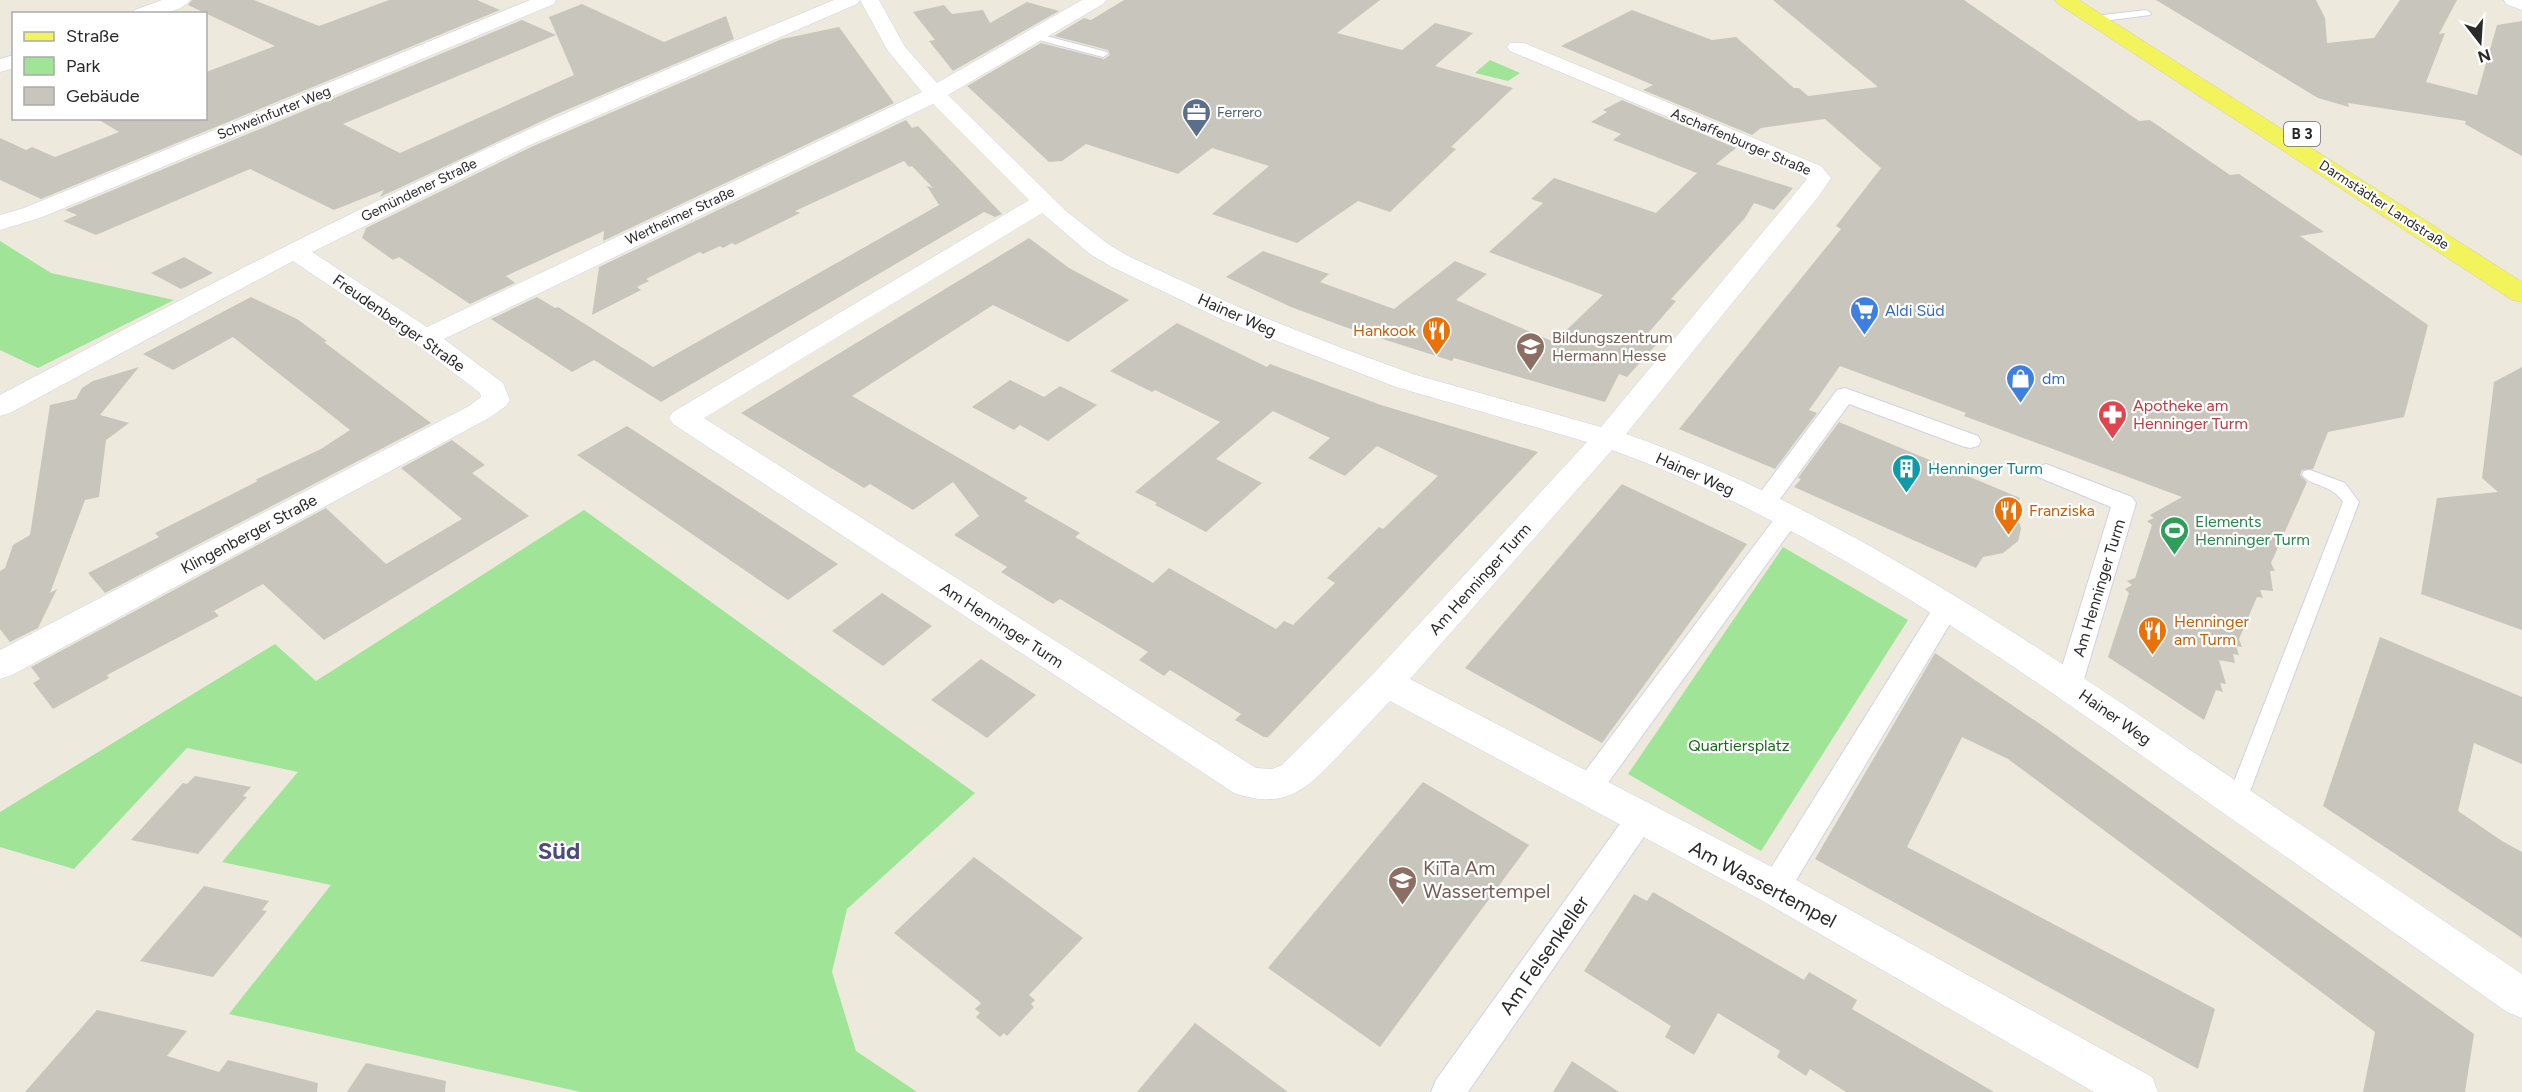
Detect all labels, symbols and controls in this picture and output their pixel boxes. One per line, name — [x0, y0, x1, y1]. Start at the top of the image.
legend — [12, 12, 207, 120]
north arrow — [2450, 12, 2510, 72]
text: Straße — [66, 25, 119, 47]
text: N — [2476, 45, 2493, 67]
text: Park — [66, 55, 101, 77]
street label: Schweinfurter Weg — [215, 82, 333, 144]
text: Gebäude — [66, 85, 140, 107]
office icon: Ferrero — [1180, 96, 1212, 138]
place label: Ferrero — [1217, 104, 1262, 121]
street label: Aschaffenburger Straße — [1668, 105, 1814, 179]
road number: B 3 — [2284, 122, 2320, 146]
street label: Gemündener Straße — [358, 154, 480, 225]
street label: Darmstädter Landstraße — [2316, 157, 2452, 254]
street label: Wertheimer Straße — [623, 183, 738, 249]
street label: Freudenberger Straße — [329, 270, 469, 376]
street label: Hainer Weg — [1195, 289, 1279, 341]
supermarket icon: Aldi Süd — [1848, 294, 1880, 336]
place label: Aldi Süd — [1885, 301, 1945, 320]
restaurant icon: Hankook — [1421, 314, 1453, 356]
place label: Hankook — [1353, 321, 1416, 340]
place label: Bildungszentrum Hermann Hesse — [1552, 328, 1673, 365]
school or university icon: Bildungszentrum Hermann Hesse — [1515, 330, 1547, 372]
shop icon: dm — [2005, 362, 2037, 404]
place label: dm — [2042, 369, 2065, 388]
place label: Apotheke am Henninger Turm — [2133, 396, 2248, 433]
pharmacy icon: Apotheke am Henninger Turm — [2096, 398, 2128, 440]
street label: Hainer Weg — [1653, 448, 1737, 500]
building icon: Henninger Turm — [1891, 452, 1923, 494]
place label: Henninger Turm — [1928, 459, 2043, 478]
street label: Klingenberger Straße — [178, 490, 320, 578]
restaurant icon: Franziska — [1992, 494, 2024, 536]
place label: Franziska — [2029, 501, 2095, 520]
place label: Elements Henninger Turm — [2195, 512, 2310, 549]
sports icon: Elements Henninger Turm — [2158, 514, 2190, 556]
street label: Am Henninger Turm — [2069, 517, 2129, 659]
street label: Am Henninger Turm — [1425, 519, 1535, 639]
street label: Am Henninger Turm — [937, 578, 1067, 672]
place label: Henninger am Turm — [2174, 612, 2249, 649]
restaurant icon: Henninger am Turm — [2137, 614, 2169, 656]
street label: Hainer Weg — [2075, 685, 2155, 749]
park label: Quartiersplatz — [1688, 736, 1790, 755]
street label: Am Wassertempel — [1685, 835, 1841, 933]
district label: Süd — [538, 836, 580, 865]
place label: KiTa Am Wassertempel — [1423, 856, 1551, 903]
school or university icon: KiTa Am Wassertempel — [1386, 864, 1418, 906]
street label: Am Felsenkeller — [1494, 891, 1594, 1019]

